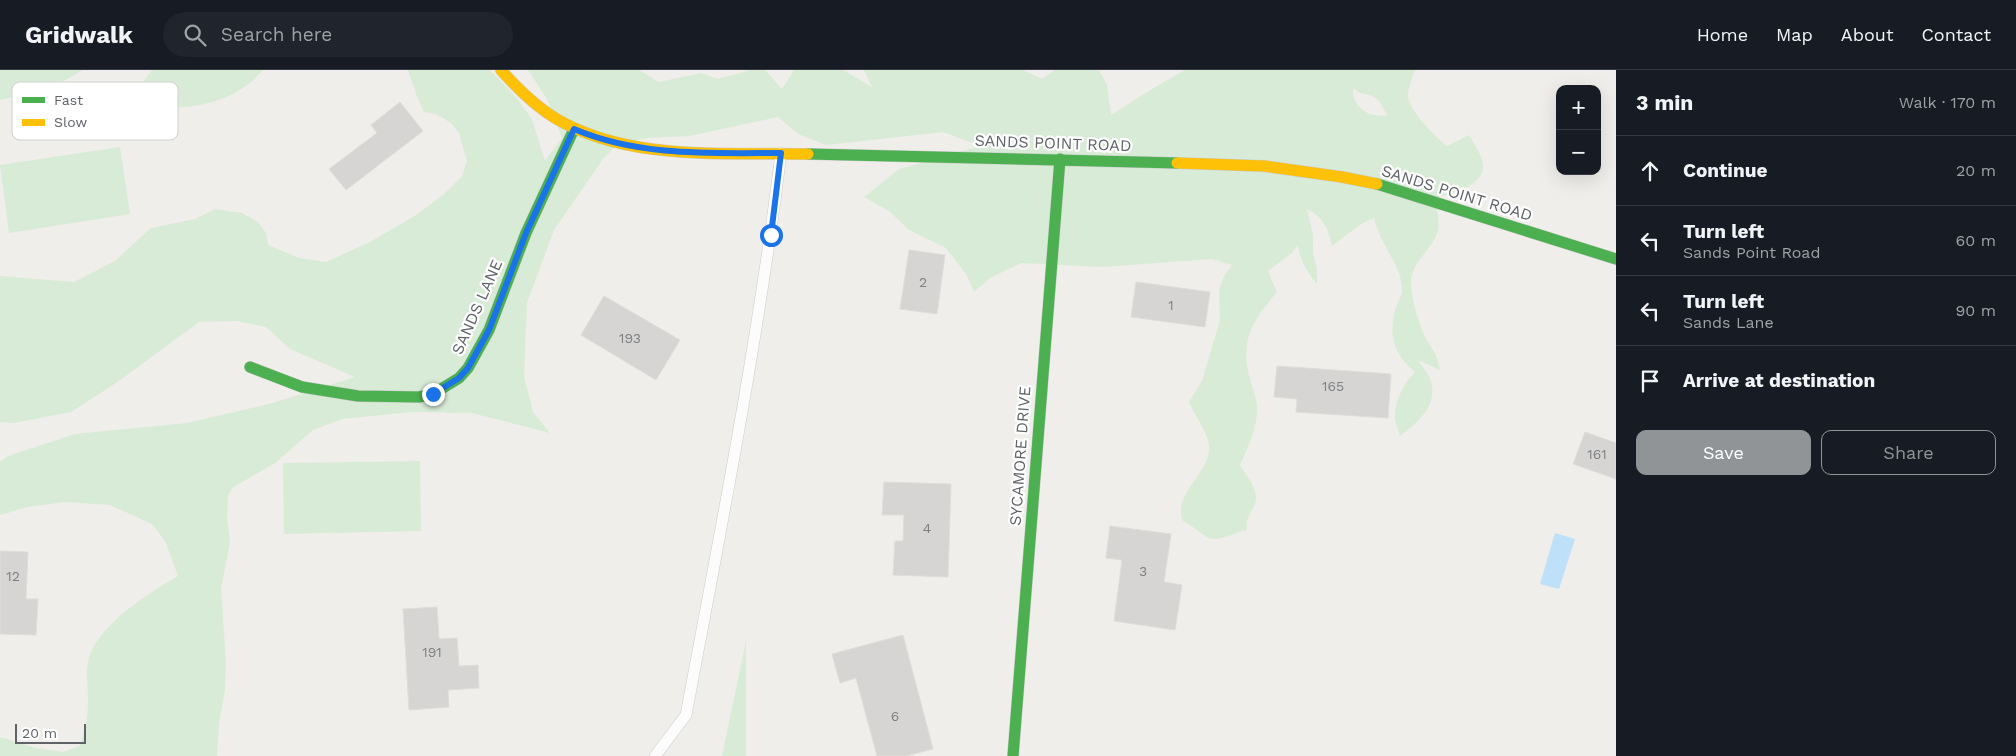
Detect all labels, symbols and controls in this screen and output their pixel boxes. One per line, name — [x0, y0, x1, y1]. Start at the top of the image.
search box — [163, 12, 513, 57]
text: Gridwalk — [25, 21, 133, 49]
icon: search — [181, 21, 209, 49]
text: Search here — [221, 23, 332, 46]
text: Home — [1697, 24, 1748, 45]
text: Map — [1776, 24, 1813, 45]
text: About — [1841, 24, 1893, 45]
text: Contact — [1921, 24, 1991, 45]
legend — [12, 82, 178, 140]
map controls — [1556, 85, 1601, 175]
button: + — [1556, 85, 1601, 130]
text: 3 min — [1636, 90, 1693, 115]
text: Fast — [54, 92, 83, 108]
text: Walk · 170 m — [1899, 93, 1996, 112]
text: Slow — [54, 114, 87, 130]
button: − — [1556, 130, 1601, 175]
street label: SANDS POINT ROAD — [974, 131, 1132, 155]
icon: ahead — [1636, 157, 1664, 185]
text: Continue — [1683, 159, 1767, 182]
street label: SANDS POINT ROAD — [1379, 161, 1535, 225]
text: 20 m — [1956, 161, 1996, 180]
text: Turn left — [1683, 220, 1764, 243]
route start — [760, 224, 783, 247]
icon: left — [1636, 227, 1664, 255]
text: 60 m — [1956, 231, 1996, 250]
text: Sands Point Road — [1683, 243, 1820, 262]
street label: SANDS LANE — [448, 257, 506, 357]
house number: 2 — [919, 274, 927, 290]
text: Turn left — [1683, 290, 1764, 313]
house number: 1 — [1168, 297, 1174, 313]
icon: left — [1636, 297, 1664, 325]
text: 90 m — [1955, 301, 1996, 320]
text: Sands Lane — [1683, 313, 1774, 332]
house number: 193 — [619, 330, 641, 346]
icon: arrive — [1636, 367, 1664, 395]
text: Arrive at destination — [1683, 369, 1875, 392]
house number: 165 — [1322, 378, 1344, 394]
route end — [422, 383, 445, 406]
street label: SYCAMORE DRIVE — [1006, 386, 1034, 526]
button: Save — [1636, 430, 1811, 475]
button: Share — [1821, 430, 1996, 475]
house number: 161 — [1587, 446, 1607, 462]
house number: 4 — [923, 520, 931, 536]
house number: 3 — [1139, 563, 1147, 579]
house number: 12 — [6, 568, 20, 584]
house number: 191 — [422, 644, 442, 660]
house number: 6 — [891, 708, 899, 724]
scale bar — [15, 721, 86, 744]
text: 20 m — [22, 725, 57, 741]

